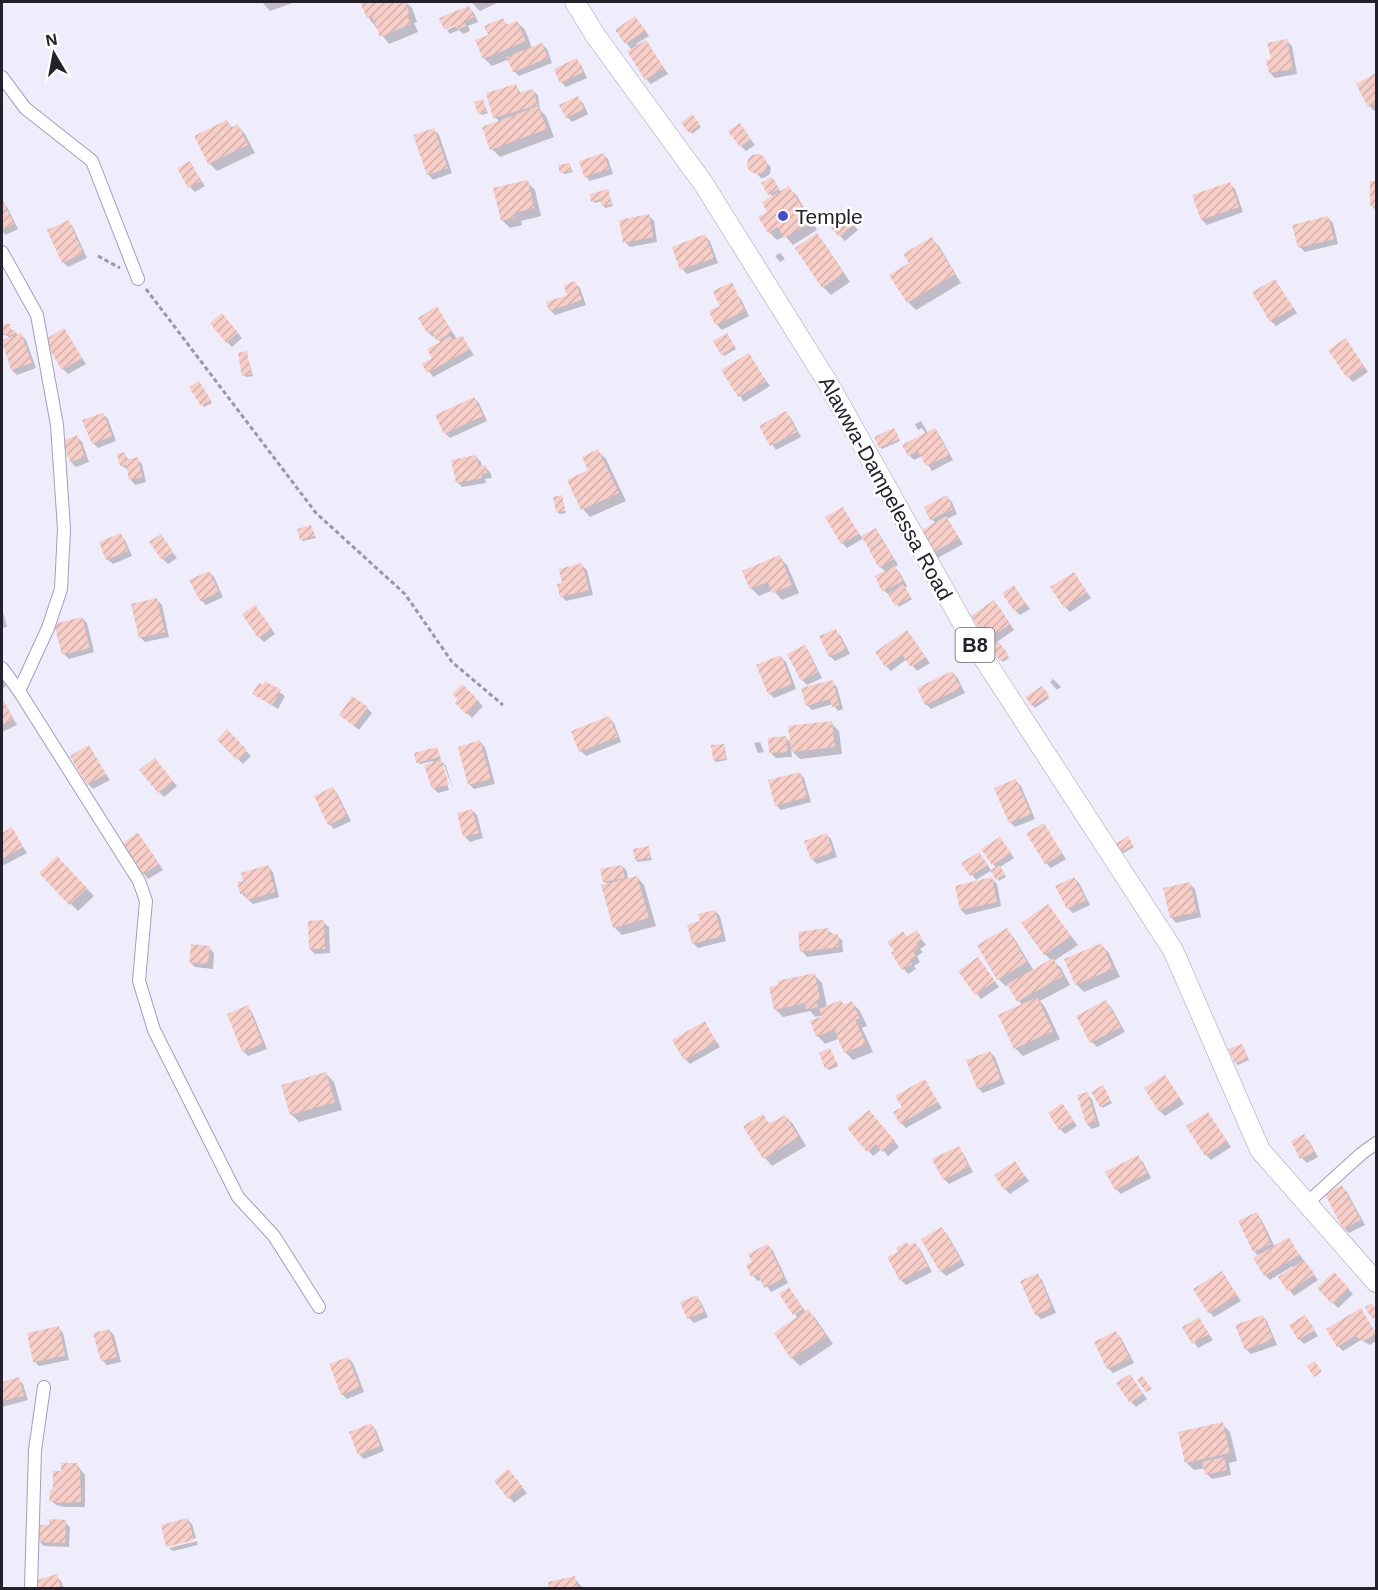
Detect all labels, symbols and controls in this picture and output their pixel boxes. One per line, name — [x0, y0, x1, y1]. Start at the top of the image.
north arrow — [24, 24, 84, 84]
text: N — [44, 30, 59, 49]
place label: Temple — [795, 205, 863, 228]
marker: Temple — [776, 209, 790, 223]
street label: Alawwa-Dampelessa Road — [815, 372, 957, 604]
road number: B8 — [956, 628, 994, 662]

